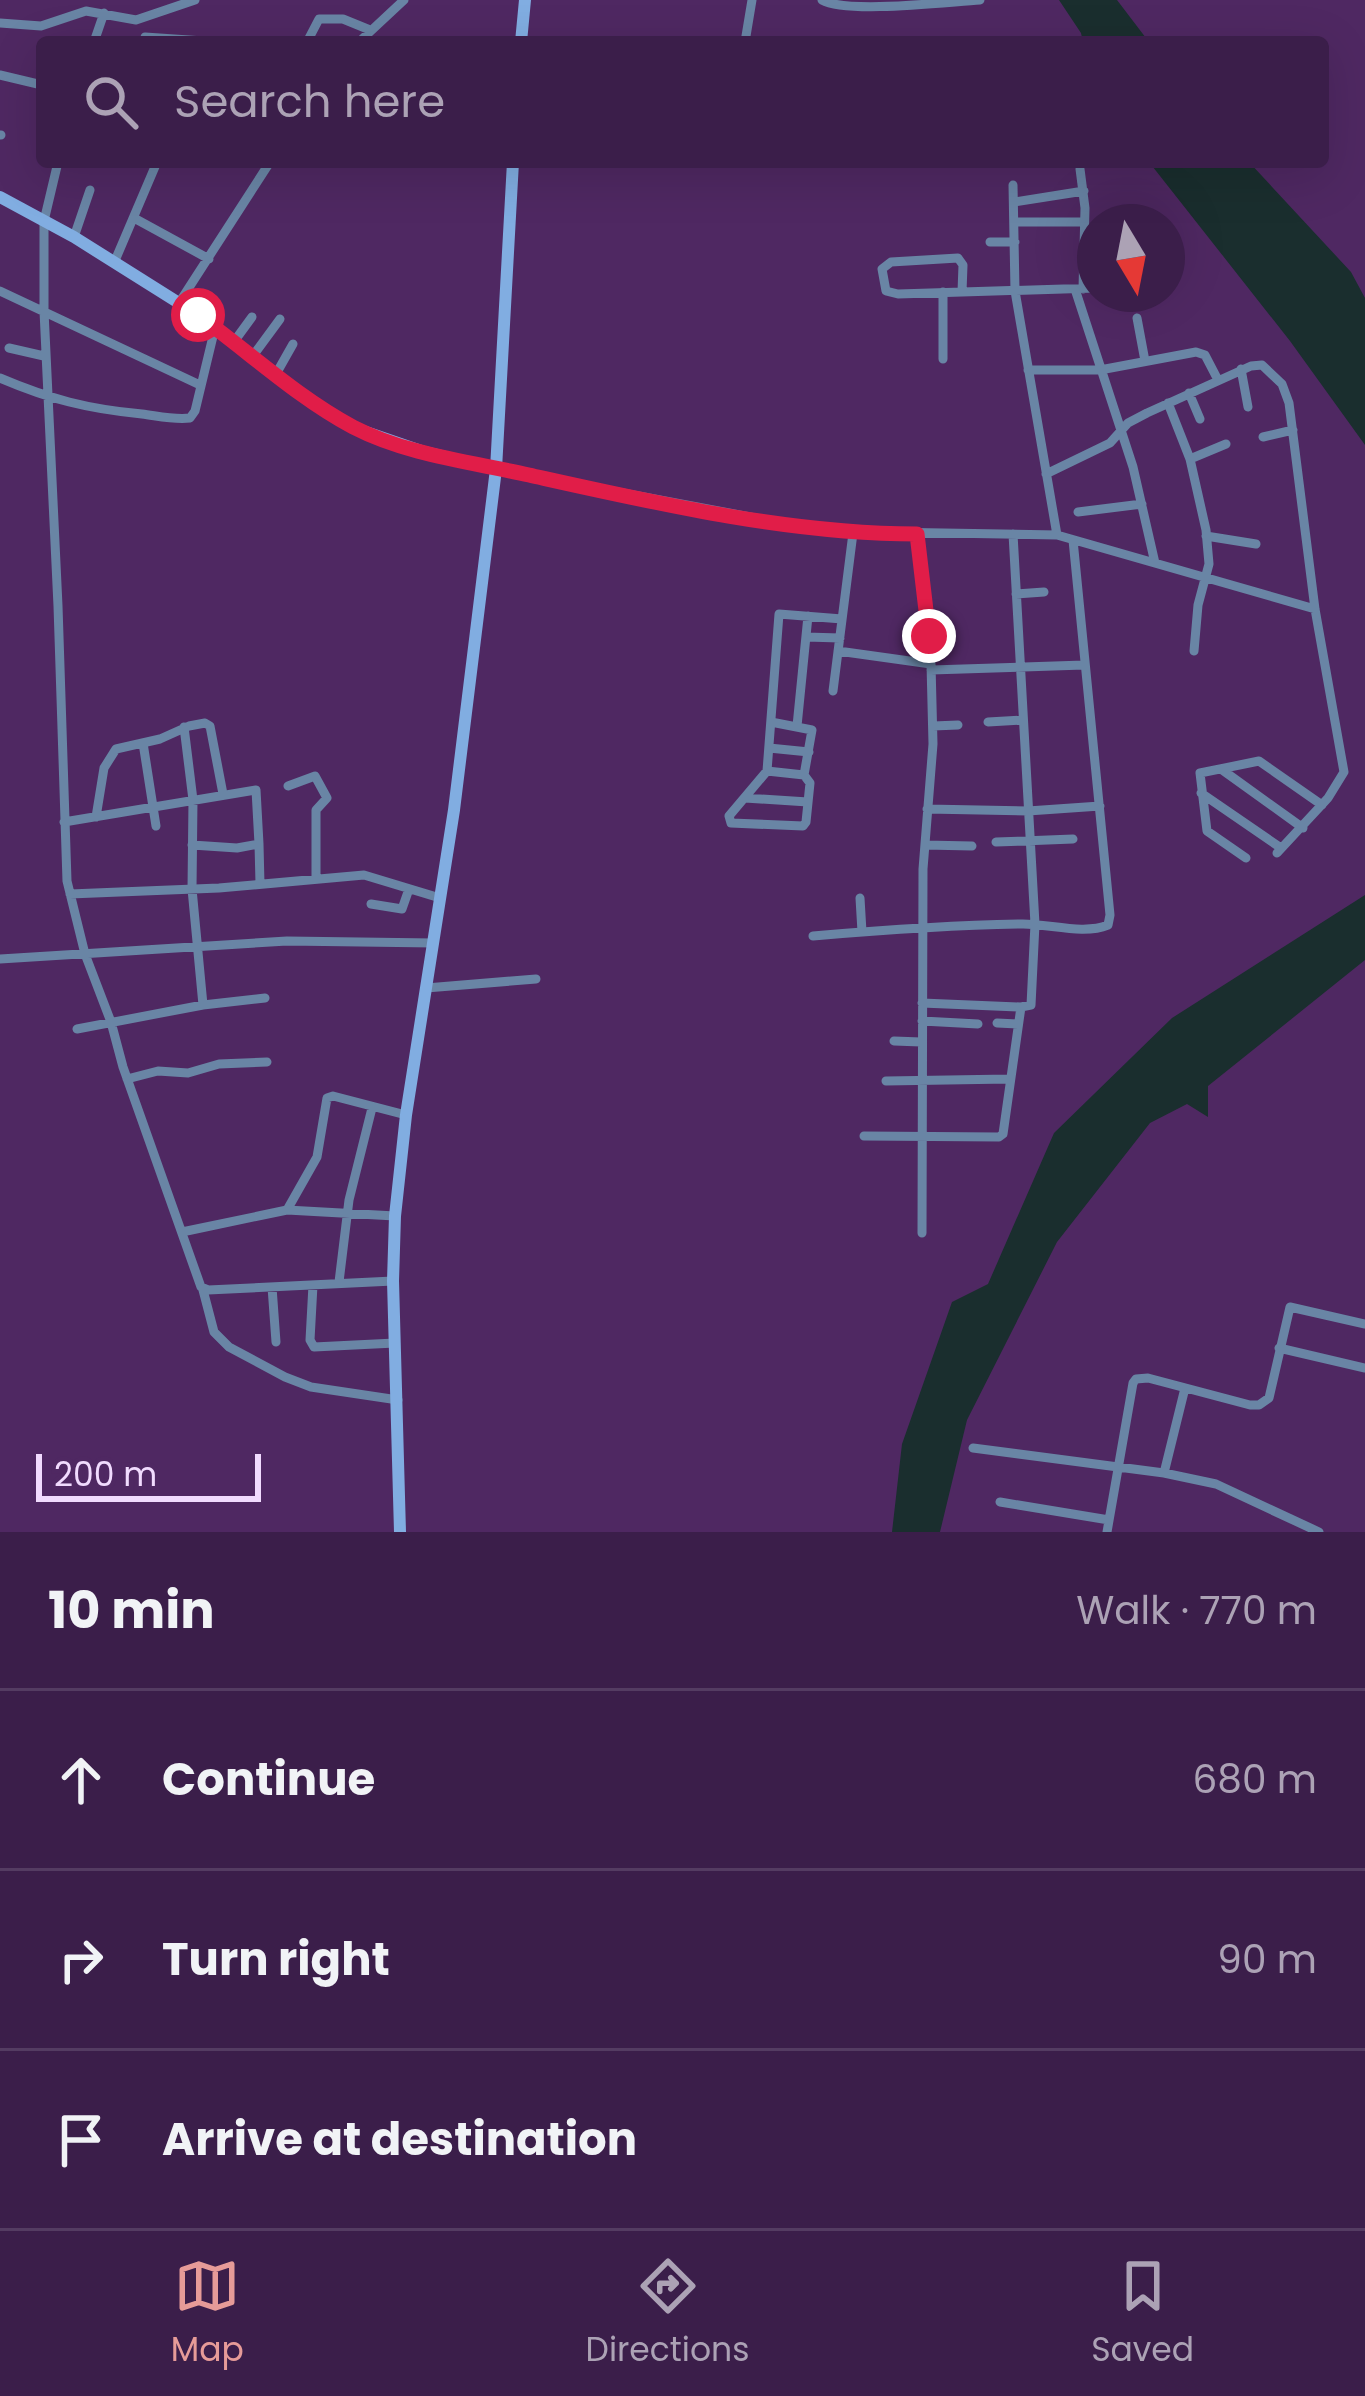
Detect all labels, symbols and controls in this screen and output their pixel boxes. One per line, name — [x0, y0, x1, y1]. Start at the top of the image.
search box — [36, 36, 1329, 168]
icon: search — [78, 69, 144, 135]
text: Search here — [174, 70, 445, 133]
north arrow — [1077, 204, 1185, 312]
route start — [171, 288, 225, 342]
route end — [902, 609, 956, 663]
scale bar — [36, 1448, 261, 1501]
text: 200 m — [54, 1451, 157, 1498]
text: 10 min — [48, 1574, 215, 1646]
text: Walk · 770 m — [1076, 1583, 1317, 1638]
icon: ahead — [48, 1747, 114, 1813]
text: Continue — [162, 1748, 375, 1811]
text: 680 m — [1193, 1752, 1317, 1807]
icon: right — [48, 1927, 114, 1993]
text: Turn right — [162, 1928, 390, 1991]
text: 90 m — [1217, 1932, 1317, 1987]
icon: arrive — [48, 2107, 114, 2173]
text: Arrive at destination — [162, 2108, 637, 2171]
tab: Map — [171, 2253, 244, 2375]
tab: Directions — [586, 2253, 749, 2375]
tab: Saved — [1091, 2253, 1194, 2375]

